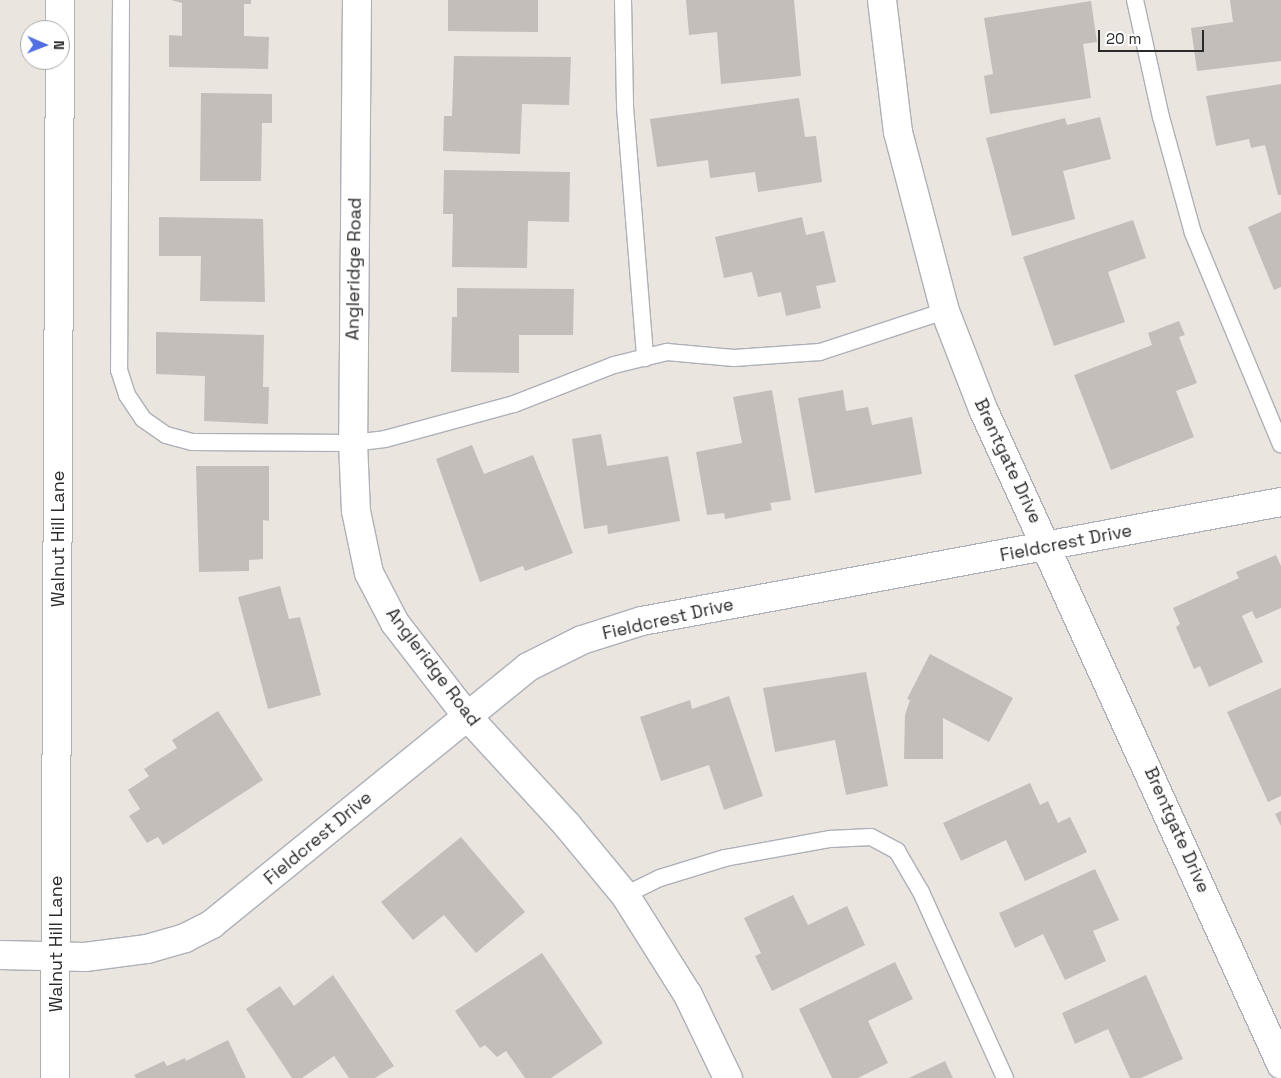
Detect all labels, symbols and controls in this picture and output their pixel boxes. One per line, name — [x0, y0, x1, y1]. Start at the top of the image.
north arrow — [20, 20, 70, 70]
scale bar — [1101, 20, 1207, 52]
text: 20 m — [1106, 29, 1141, 48]
text: N — [50, 40, 68, 50]
street label: Angleridge Road — [342, 197, 366, 341]
street label: Brentgate Drive — [970, 395, 1046, 527]
street label: Walnut Hill Lane — [47, 471, 69, 607]
street label: Fieldcrest Drive — [998, 520, 1134, 566]
street label: Fieldcrest Drive — [600, 593, 736, 645]
street label: Angleridge Road — [381, 603, 485, 731]
street label: Brentgate Drive — [1140, 764, 1214, 896]
street label: Fieldcrest Drive — [260, 787, 376, 889]
street label: Walnut Hill Lane — [45, 876, 67, 1012]

